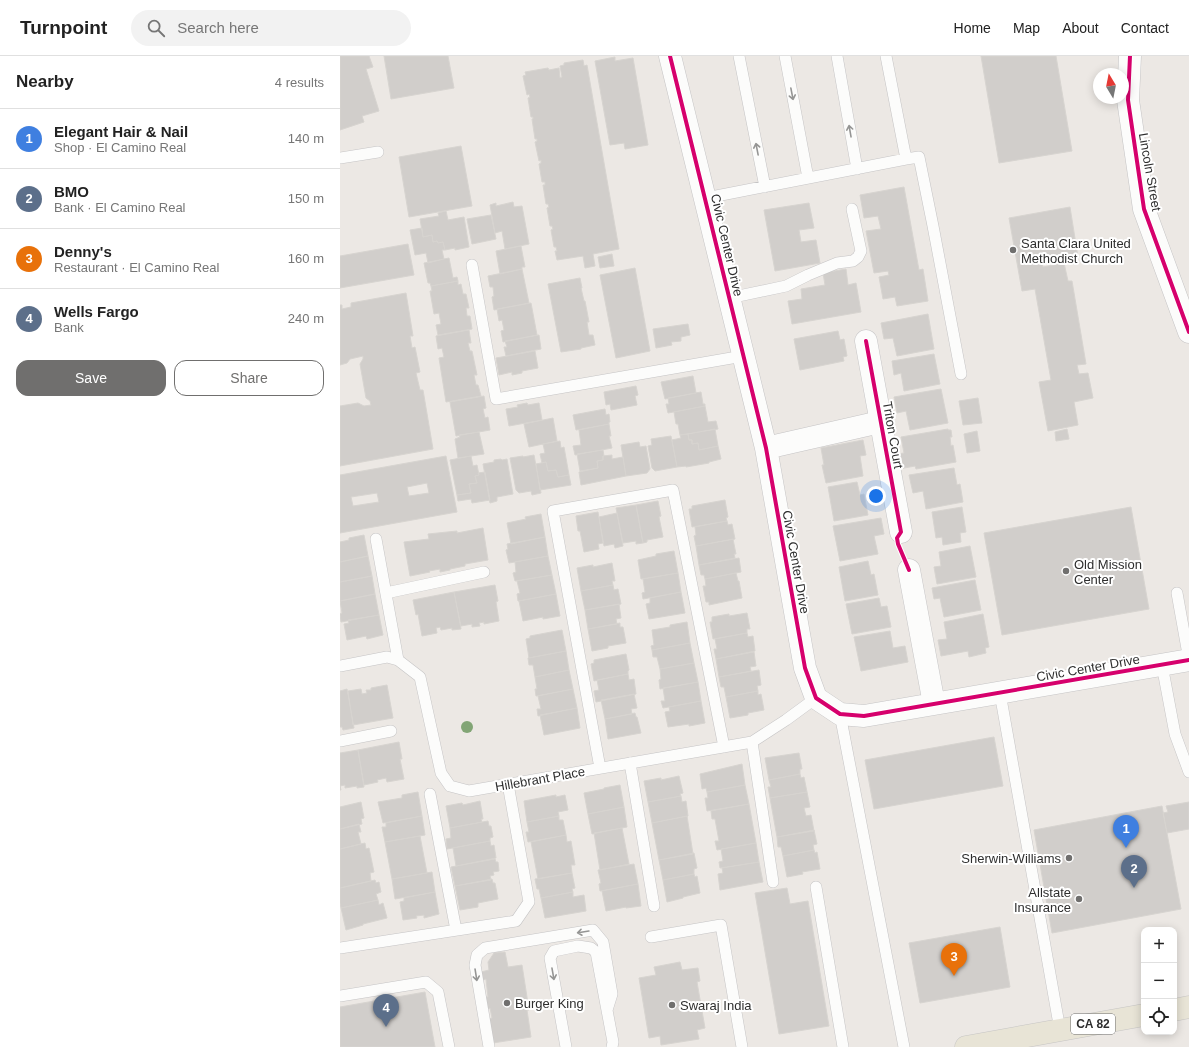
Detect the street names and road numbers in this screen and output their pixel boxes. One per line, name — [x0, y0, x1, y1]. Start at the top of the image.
street label: Lincoln Street — [1136, 132, 1164, 213]
street label: Civic Center Drive — [708, 192, 746, 298]
street label: Triton Court — [880, 400, 906, 470]
street label: Civic Center Drive — [780, 509, 812, 615]
street label: Civic Center Drive — [1035, 652, 1141, 684]
street label: Hillebrant Place — [494, 764, 586, 794]
road number: CA 82 — [1071, 1014, 1115, 1034]

